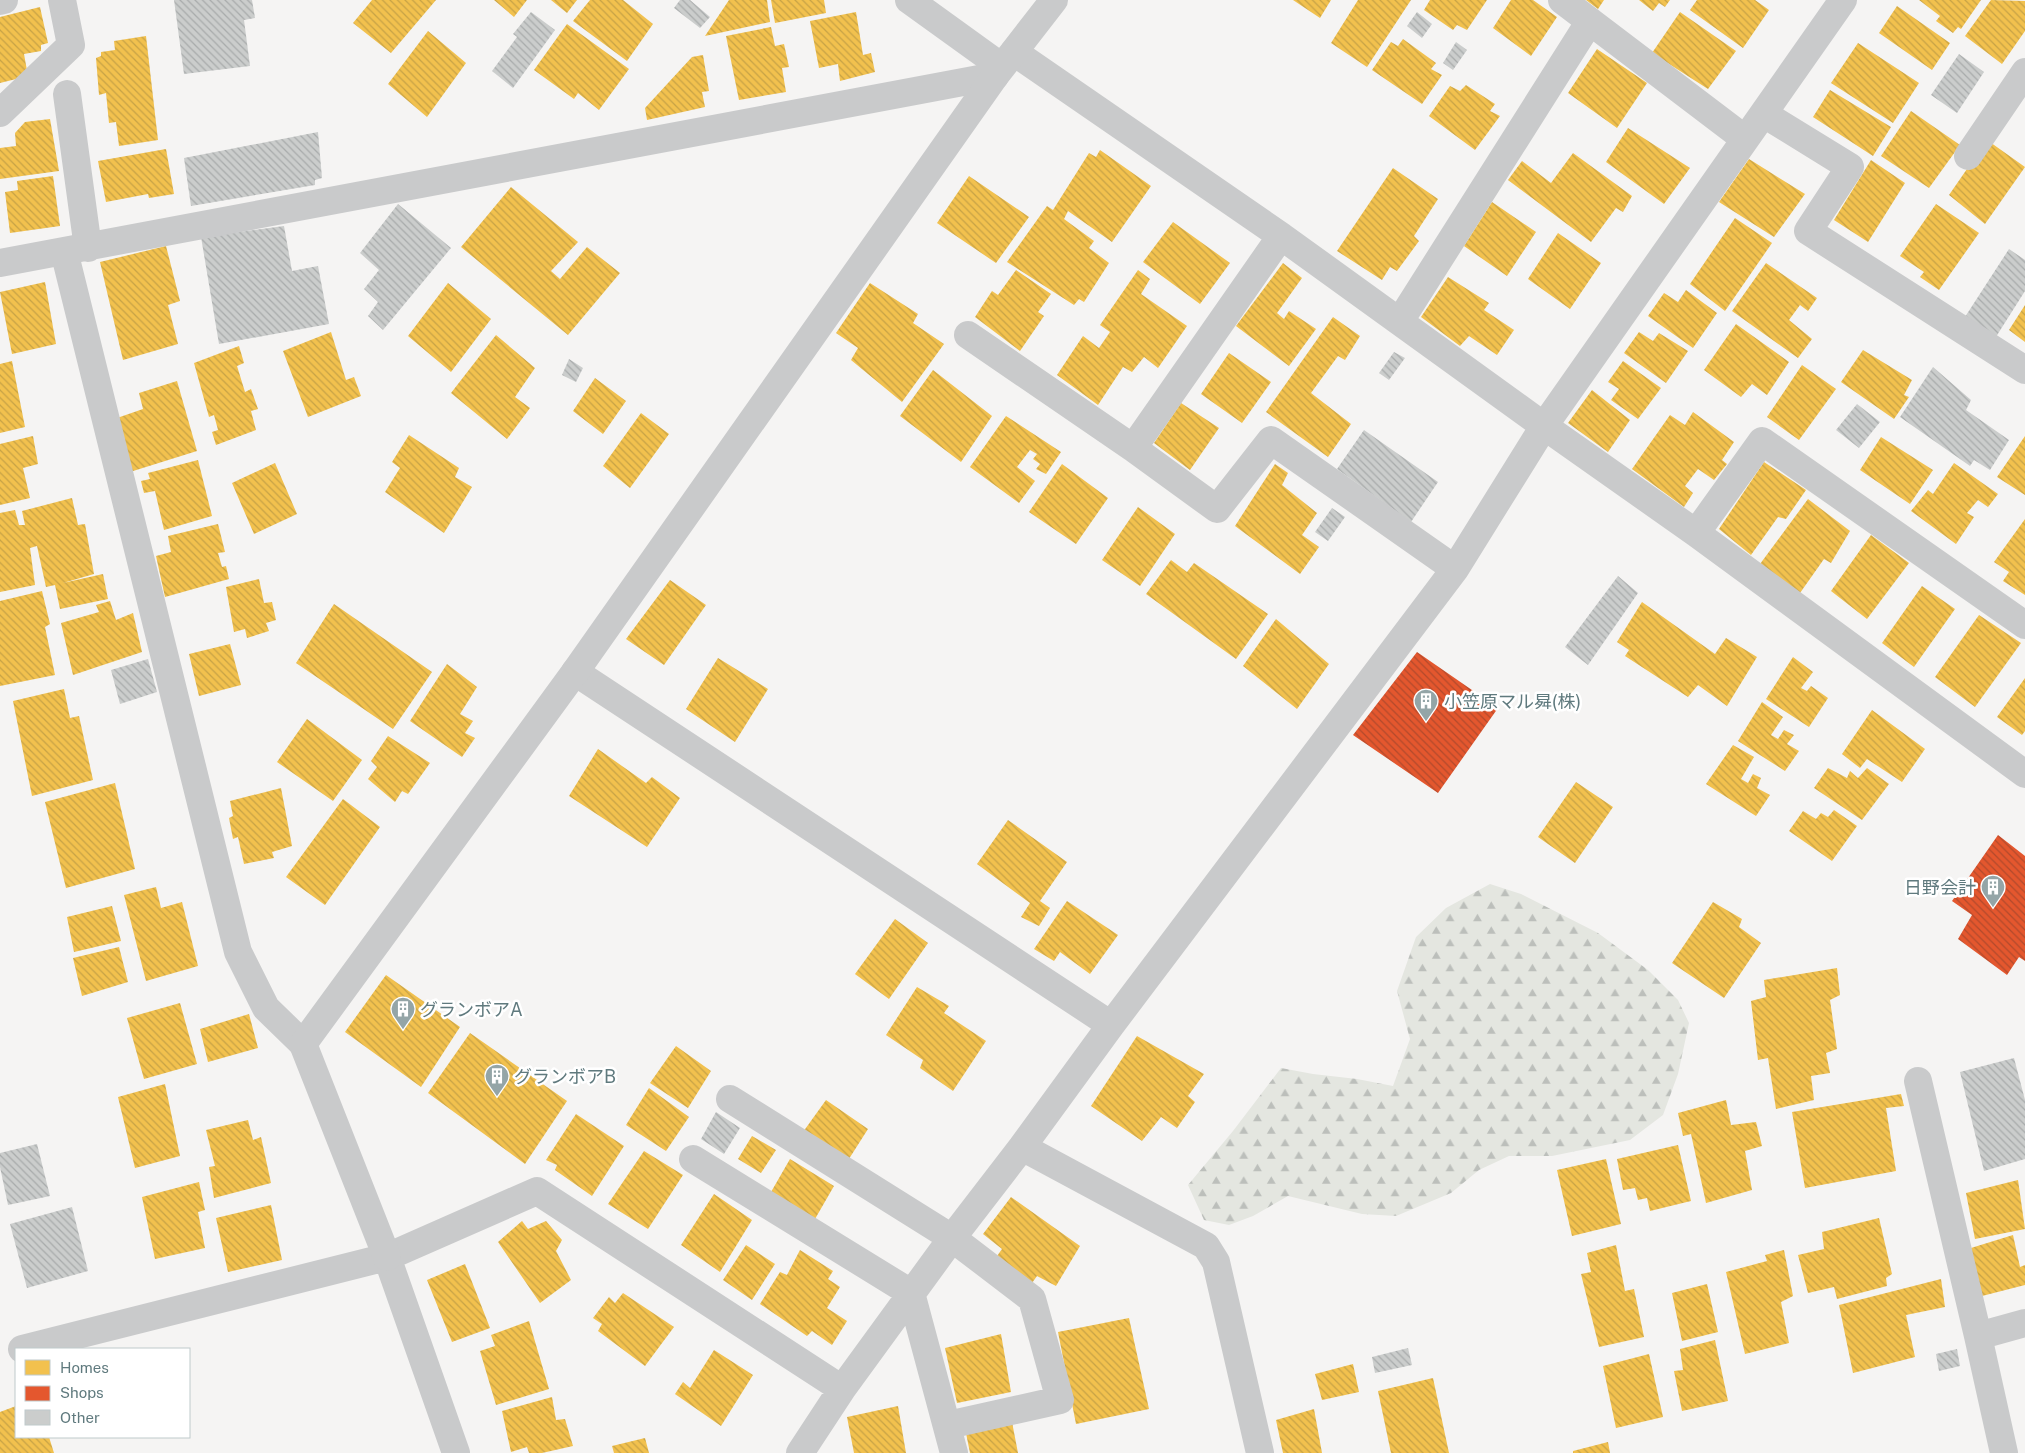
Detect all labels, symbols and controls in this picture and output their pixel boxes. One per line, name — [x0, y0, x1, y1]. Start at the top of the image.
building icon: 小笠原マル曻(株) — [1413, 688, 1439, 722]
place label: 小笠原マル曻(株) — [1444, 691, 1581, 712]
building icon: 日野会計 — [1980, 874, 2006, 908]
place label: 日野会計 — [1904, 877, 1976, 898]
building icon: グランボアA — [390, 996, 416, 1030]
place label: グランボアA — [420, 999, 523, 1020]
building icon: グランボアB — [484, 1063, 510, 1097]
place label: グランボアB — [514, 1066, 616, 1087]
legend — [15, 1348, 190, 1438]
text: Homes — [60, 1359, 109, 1376]
text: Shops — [60, 1384, 104, 1401]
text: Other — [60, 1409, 100, 1426]

